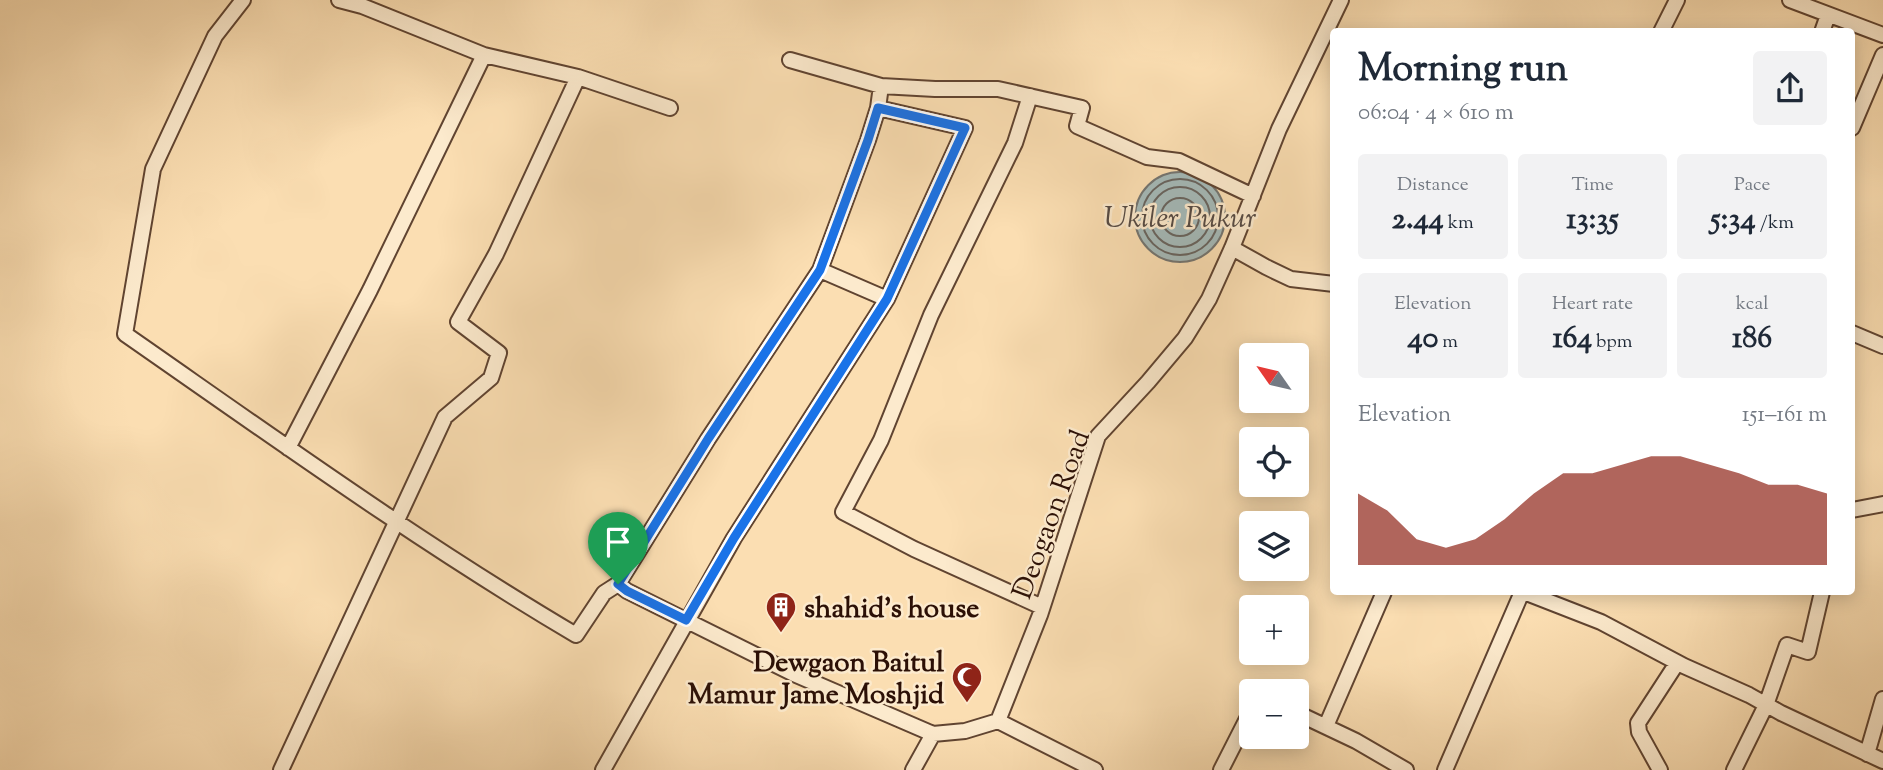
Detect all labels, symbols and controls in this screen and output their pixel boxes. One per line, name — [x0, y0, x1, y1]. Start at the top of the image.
text: Morning run — [1358, 44, 1568, 98]
button: share — [1753, 51, 1827, 125]
text: 06:04 · 4 × 610 m — [1358, 97, 1514, 130]
text: Distance — [1397, 172, 1469, 199]
text: Time — [1571, 172, 1614, 199]
text: Pace — [1734, 172, 1770, 199]
water label: Ukiler Pukur — [1104, 198, 1257, 241]
text: 2.44 — [1392, 199, 1444, 242]
text: 13:35 — [1566, 199, 1619, 242]
text: 5:34 — [1710, 199, 1756, 242]
text: km — [1444, 210, 1474, 237]
text: /km — [1756, 210, 1794, 237]
text: Elevation — [1394, 291, 1471, 318]
text: Heart rate — [1552, 291, 1633, 318]
text: kcal — [1736, 291, 1768, 318]
text: 40 — [1408, 318, 1438, 361]
text: 164 — [1552, 318, 1592, 361]
text: 186 — [1732, 318, 1772, 361]
text: m — [1438, 329, 1458, 356]
text: bpm — [1592, 329, 1633, 356]
north arrow — [1239, 343, 1309, 413]
map controls — [1239, 343, 1309, 749]
text: Elevation — [1358, 399, 1451, 432]
text: 151–161 m — [1742, 399, 1827, 432]
street label: Deogaon Road — [1004, 425, 1102, 605]
button: locate — [1239, 427, 1309, 497]
button: layers — [1239, 511, 1309, 581]
pin — [588, 512, 648, 584]
icon: arrive — [599, 523, 637, 561]
building icon: shahid's house — [764, 590, 798, 634]
place label: shahid's house — [804, 590, 979, 630]
button: + — [1239, 595, 1309, 665]
place label: Dewgaon Baitul Mamur Jame Moshjid — [688, 644, 944, 716]
mosque icon: Dewgaon Baitul Mamur Jame Moshjid — [950, 660, 984, 704]
button: − — [1239, 679, 1309, 749]

